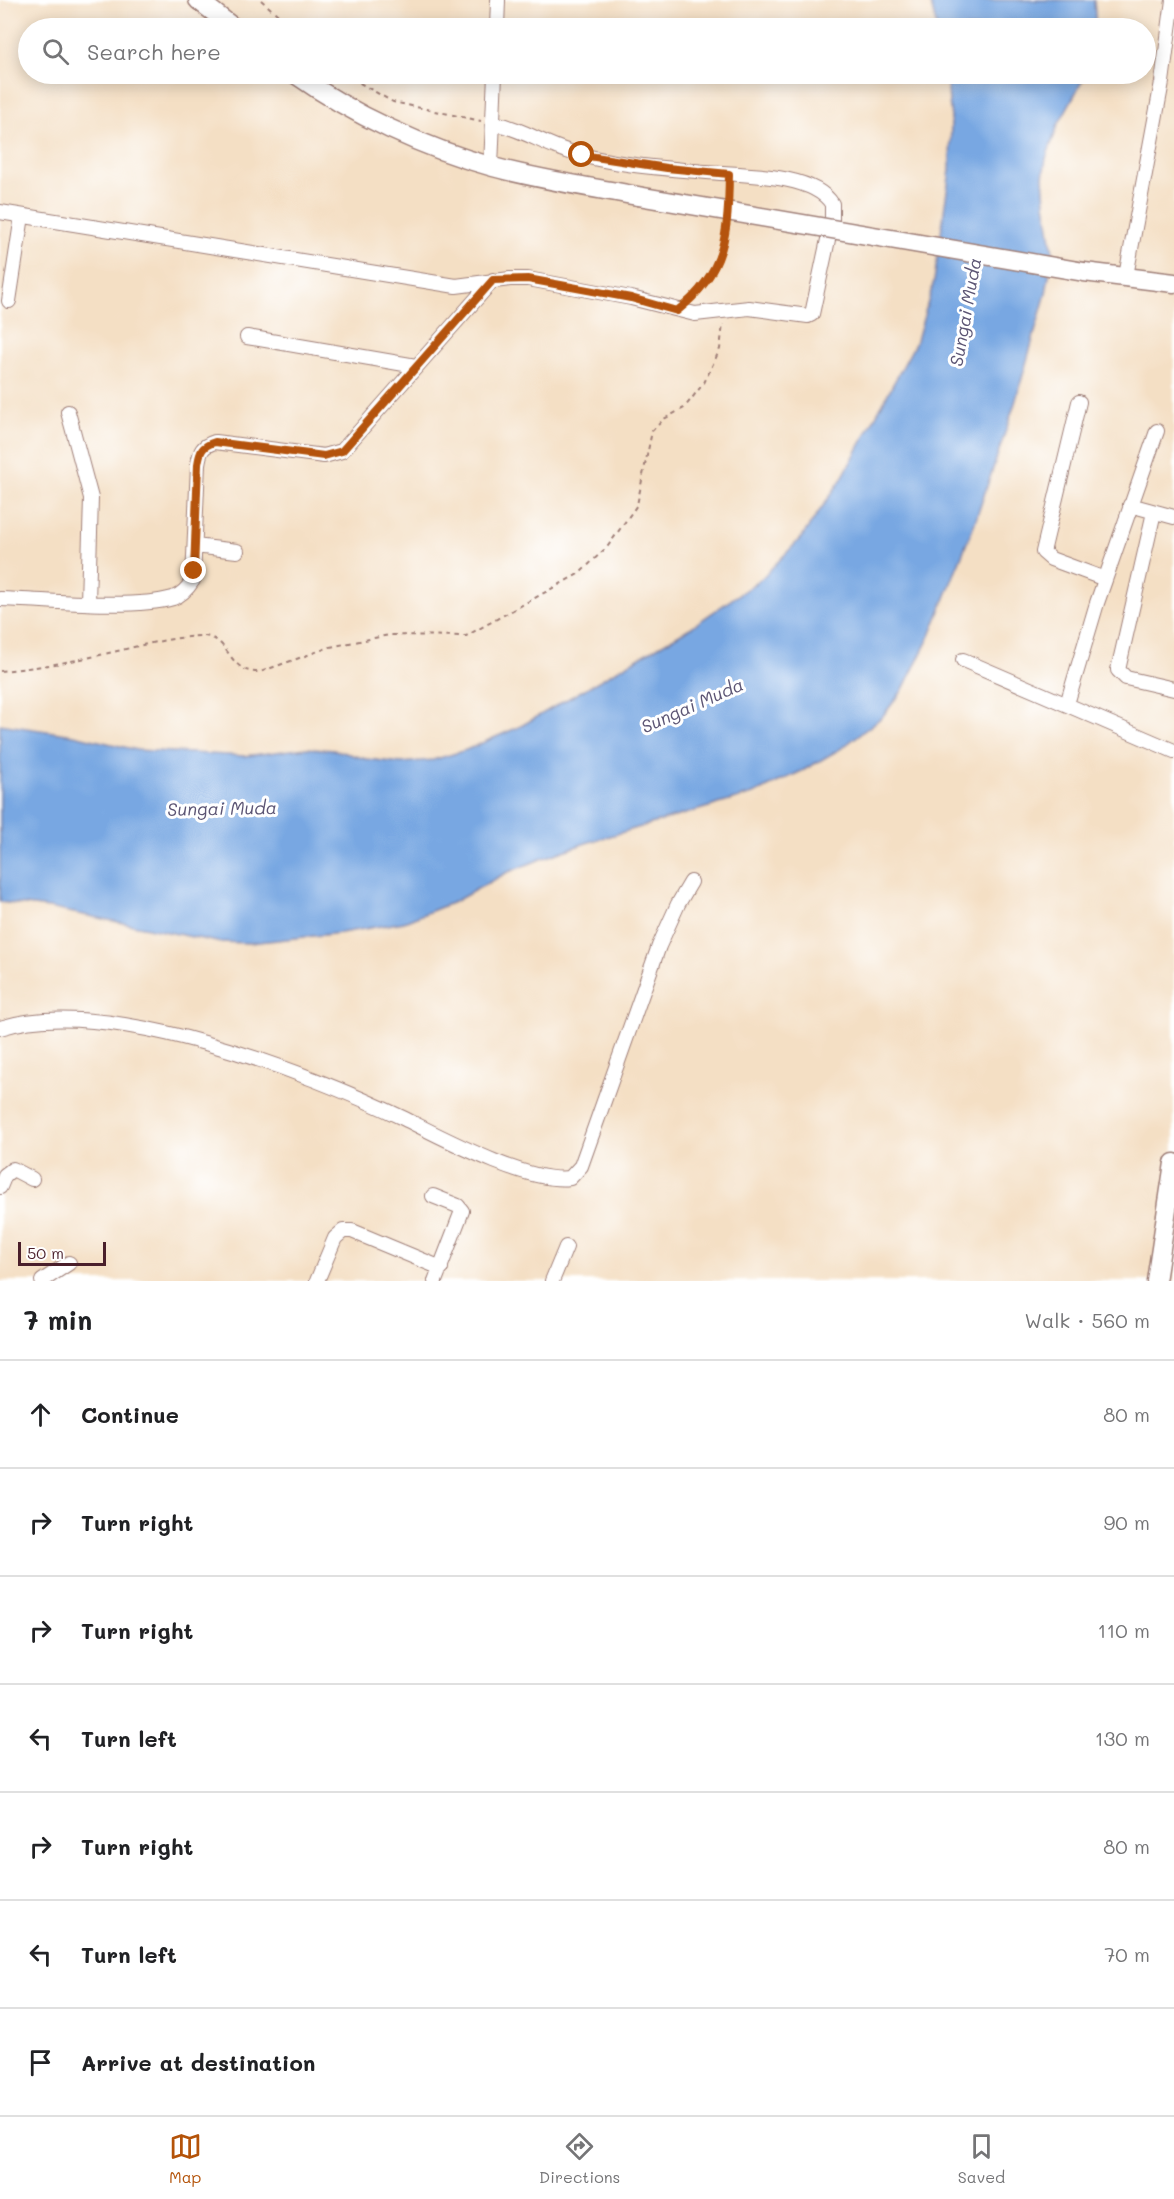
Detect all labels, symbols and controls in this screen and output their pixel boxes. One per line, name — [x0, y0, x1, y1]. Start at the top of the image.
search box — [18, 18, 1156, 84]
icon: search — [39, 35, 72, 68]
text: Search here — [87, 37, 221, 66]
route start — [568, 141, 594, 167]
water label: Sungai Muda — [944, 256, 986, 368]
route end — [180, 557, 206, 583]
water label: Sungai Muda — [637, 672, 747, 738]
water label: Sungai Muda — [167, 795, 277, 821]
scale bar — [18, 1239, 106, 1266]
text: 50 m — [27, 1242, 64, 1263]
text: 7 min — [24, 1303, 92, 1337]
text: Walk · 560 m — [1024, 1307, 1150, 1333]
icon: ahead — [24, 1398, 57, 1431]
text: Continue — [81, 1400, 179, 1429]
text: 80 m — [1103, 1401, 1150, 1427]
icon: right — [24, 1506, 57, 1539]
text: Turn right — [81, 1508, 193, 1537]
text: 90 m — [1104, 1509, 1150, 1535]
icon: right — [24, 1614, 57, 1647]
text: Turn right — [81, 1616, 193, 1645]
text: 110 m — [1097, 1617, 1150, 1643]
icon: left — [24, 1722, 57, 1755]
text: Turn left — [81, 1724, 177, 1753]
text: 130 m — [1095, 1725, 1150, 1751]
icon: right — [24, 1830, 57, 1863]
text: Turn right — [81, 1832, 193, 1861]
text: 80 m — [1103, 1833, 1150, 1859]
icon: left — [24, 1938, 57, 1971]
text: Turn left — [81, 1940, 177, 1969]
text: 70 m — [1104, 1941, 1150, 1967]
icon: arrive — [24, 2046, 57, 2079]
text: Arrive at destination — [81, 2048, 316, 2077]
tab: Map — [169, 2130, 202, 2187]
tab: Directions — [539, 2130, 620, 2187]
tab: Saved — [958, 2130, 1005, 2187]

